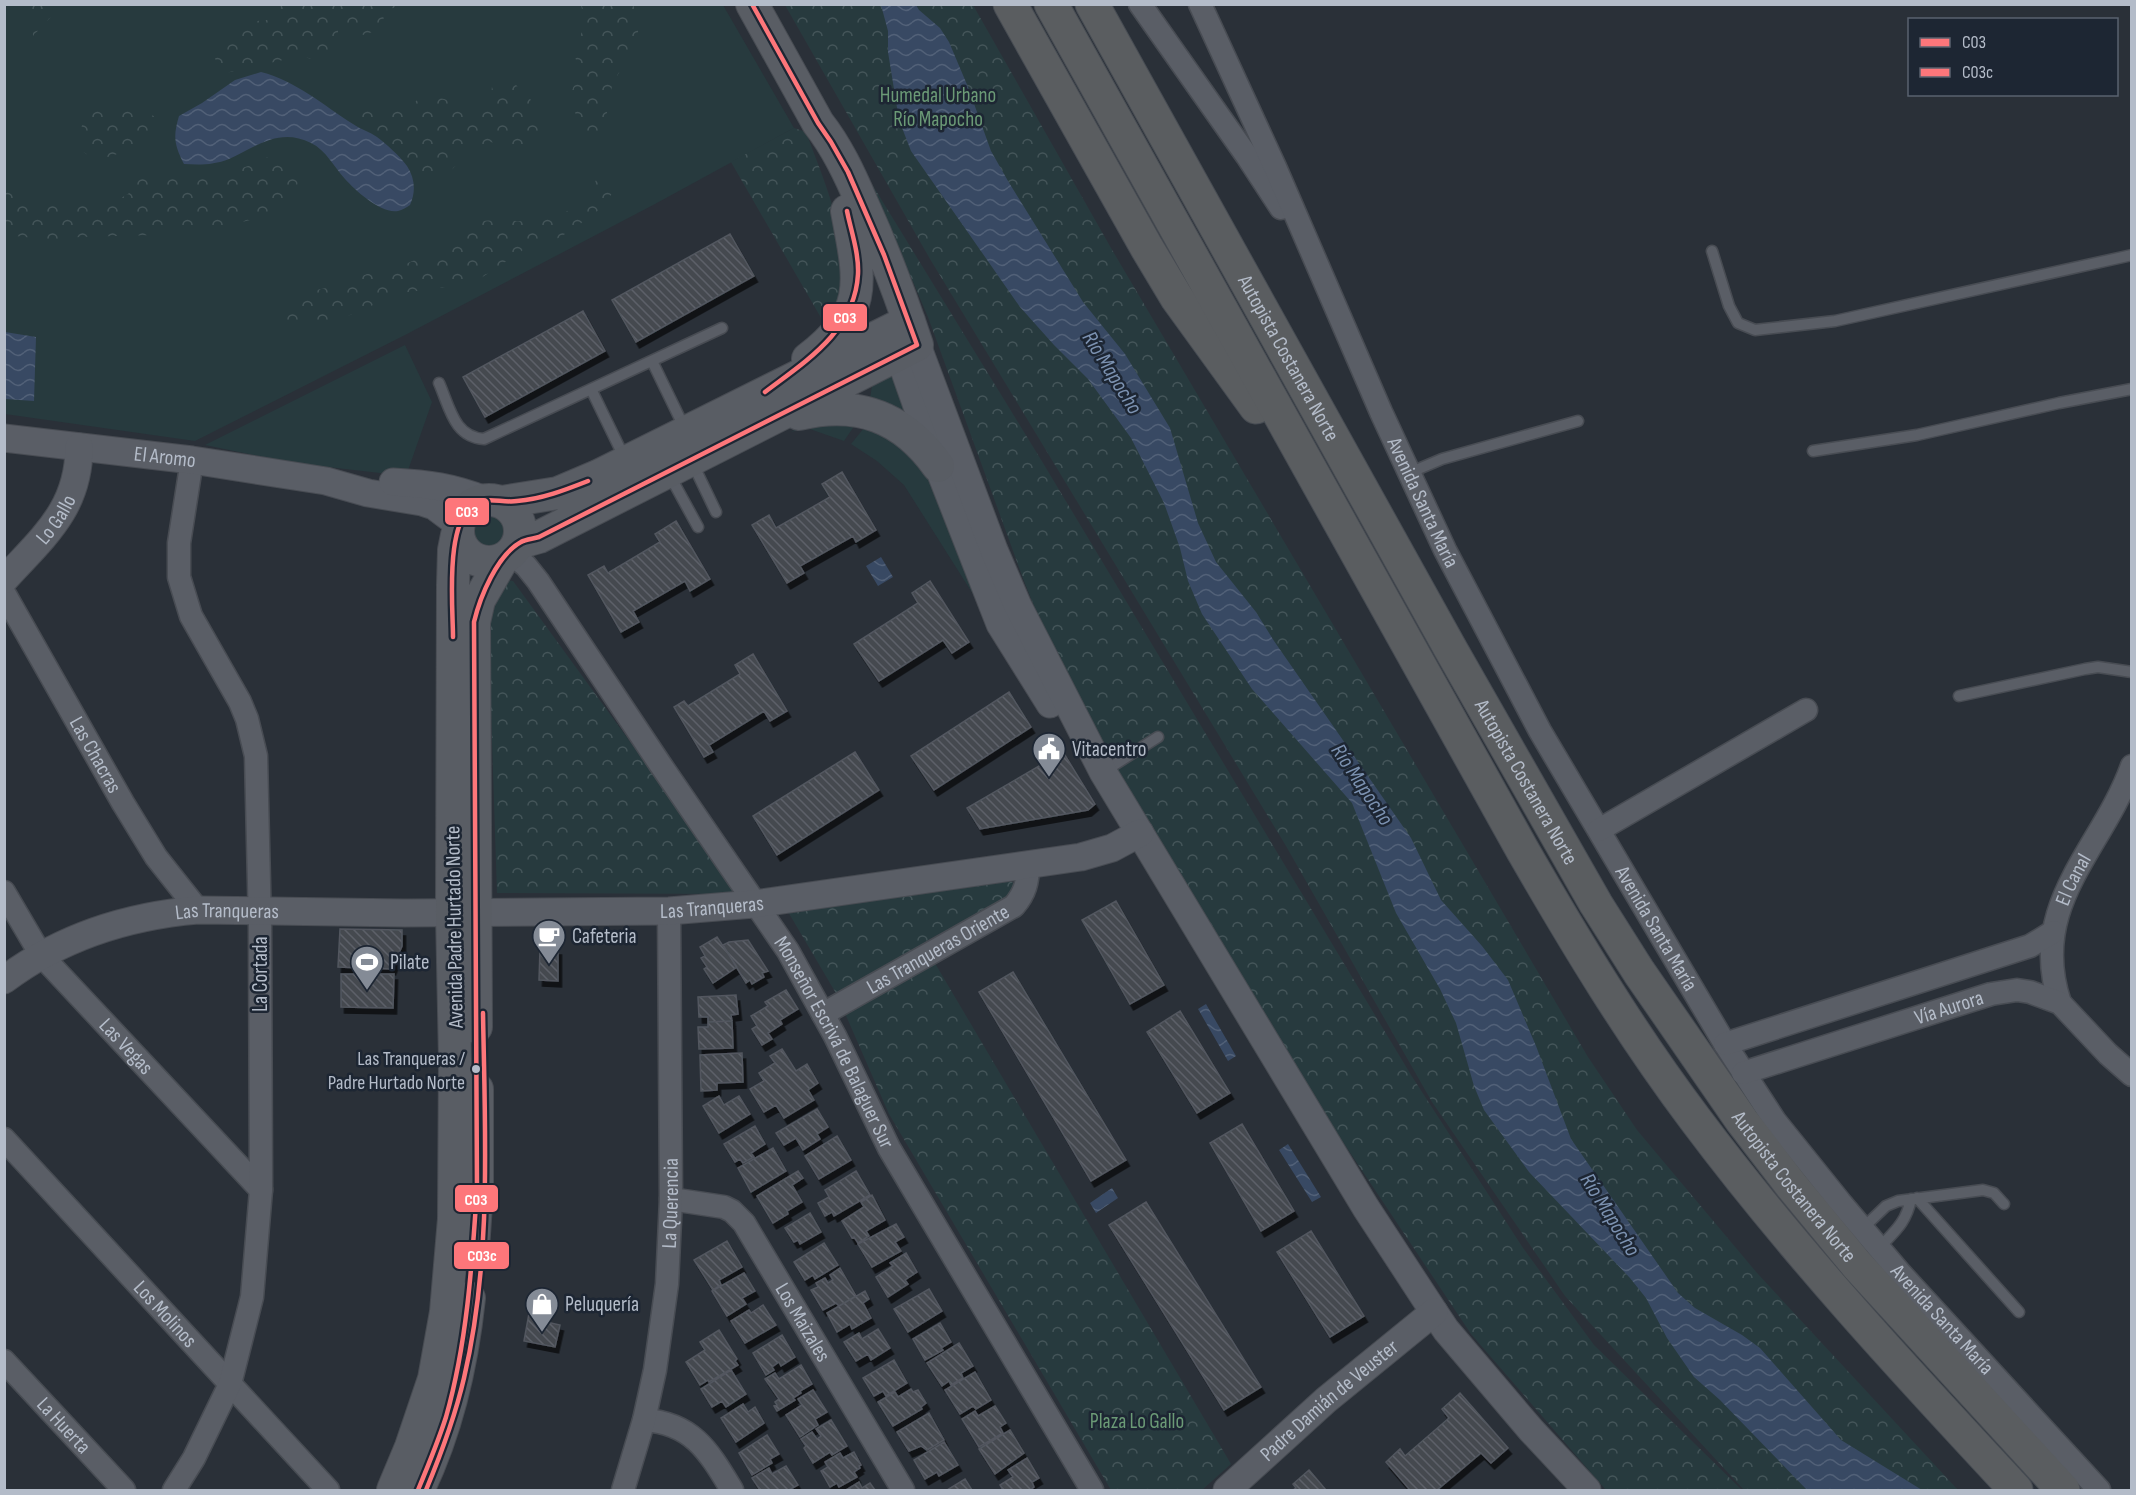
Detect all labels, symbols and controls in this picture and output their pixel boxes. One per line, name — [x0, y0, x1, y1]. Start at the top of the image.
legend — [1908, 18, 2118, 96]
text: C03 — [1962, 32, 1986, 53]
text: C03c — [1962, 62, 1993, 83]
park label: Humedal Urbano Río Mapocho — [880, 83, 996, 132]
street label: Autopista Costanera Norte — [1232, 270, 1345, 446]
line badge: C03 — [822, 303, 868, 332]
text: C03 — [834, 309, 856, 328]
water label: Río Mapocho — [1076, 326, 1148, 419]
street label: Avenida Santa María — [1381, 433, 1464, 572]
street label: El Aromo — [133, 441, 197, 473]
street label: Lo Gallo — [31, 491, 82, 550]
line badge: C03 — [444, 497, 490, 526]
text: C03 — [456, 503, 478, 522]
street label: Autopista Costanera Norte — [1468, 694, 1583, 869]
street label: Las Chacras — [64, 713, 127, 798]
public building icon: Vitacentro — [1031, 731, 1067, 778]
place label: Vitacentro — [1072, 737, 1146, 762]
water label: Río Mapocho — [1325, 739, 1399, 831]
street label: Avenida Padre Hurtado Norte — [440, 826, 469, 1029]
street label: El Canal — [2050, 849, 2097, 909]
street label: Avenida Santa María — [1609, 861, 1703, 995]
street label: Las Tranqueras — [660, 891, 765, 924]
street label: Las Tranqueras — [174, 898, 279, 925]
street label: Las Tranqueras Oriente — [862, 899, 1014, 1000]
cafe icon: Cafeteria — [531, 918, 567, 965]
place label: Cafeteria — [572, 924, 637, 949]
street label: Monseñor Escrivá de Balaguer Sur — [768, 931, 899, 1153]
street label: La Cortada — [248, 936, 273, 1012]
sports icon: Pilate — [349, 944, 385, 991]
place label: Pilate — [390, 950, 429, 975]
street label: Vía Aurora — [1911, 985, 1986, 1031]
street label: Las Vegas — [94, 1013, 158, 1080]
place label: Las Tranqueras / Padre Hurtado Norte — [328, 1047, 465, 1095]
marker: Las Tranqueras / Padre Hurtado Norte — [470, 1063, 482, 1075]
street label: Autopista Costanera Norte — [1725, 1106, 1862, 1268]
street label: La Querencia — [657, 1158, 684, 1249]
water label: Río Mapocho — [1574, 1168, 1646, 1261]
line badge: C03 — [454, 1184, 499, 1213]
text: C03 — [465, 1191, 487, 1210]
line badge: C03c — [453, 1241, 510, 1270]
text: C03c — [467, 1247, 497, 1266]
street label: Avenida Santa María — [1885, 1259, 1999, 1380]
street label: Los Molinos — [128, 1276, 202, 1353]
street label: Los Maizales — [770, 1279, 836, 1366]
shop icon: Peluquería — [524, 1286, 560, 1333]
place label: Peluquería — [565, 1292, 639, 1317]
street label: Padre Damián de Veuster — [1255, 1334, 1403, 1467]
street label: La Huerta — [31, 1392, 96, 1459]
park label: Plaza Lo Gallo — [1090, 1409, 1184, 1434]

